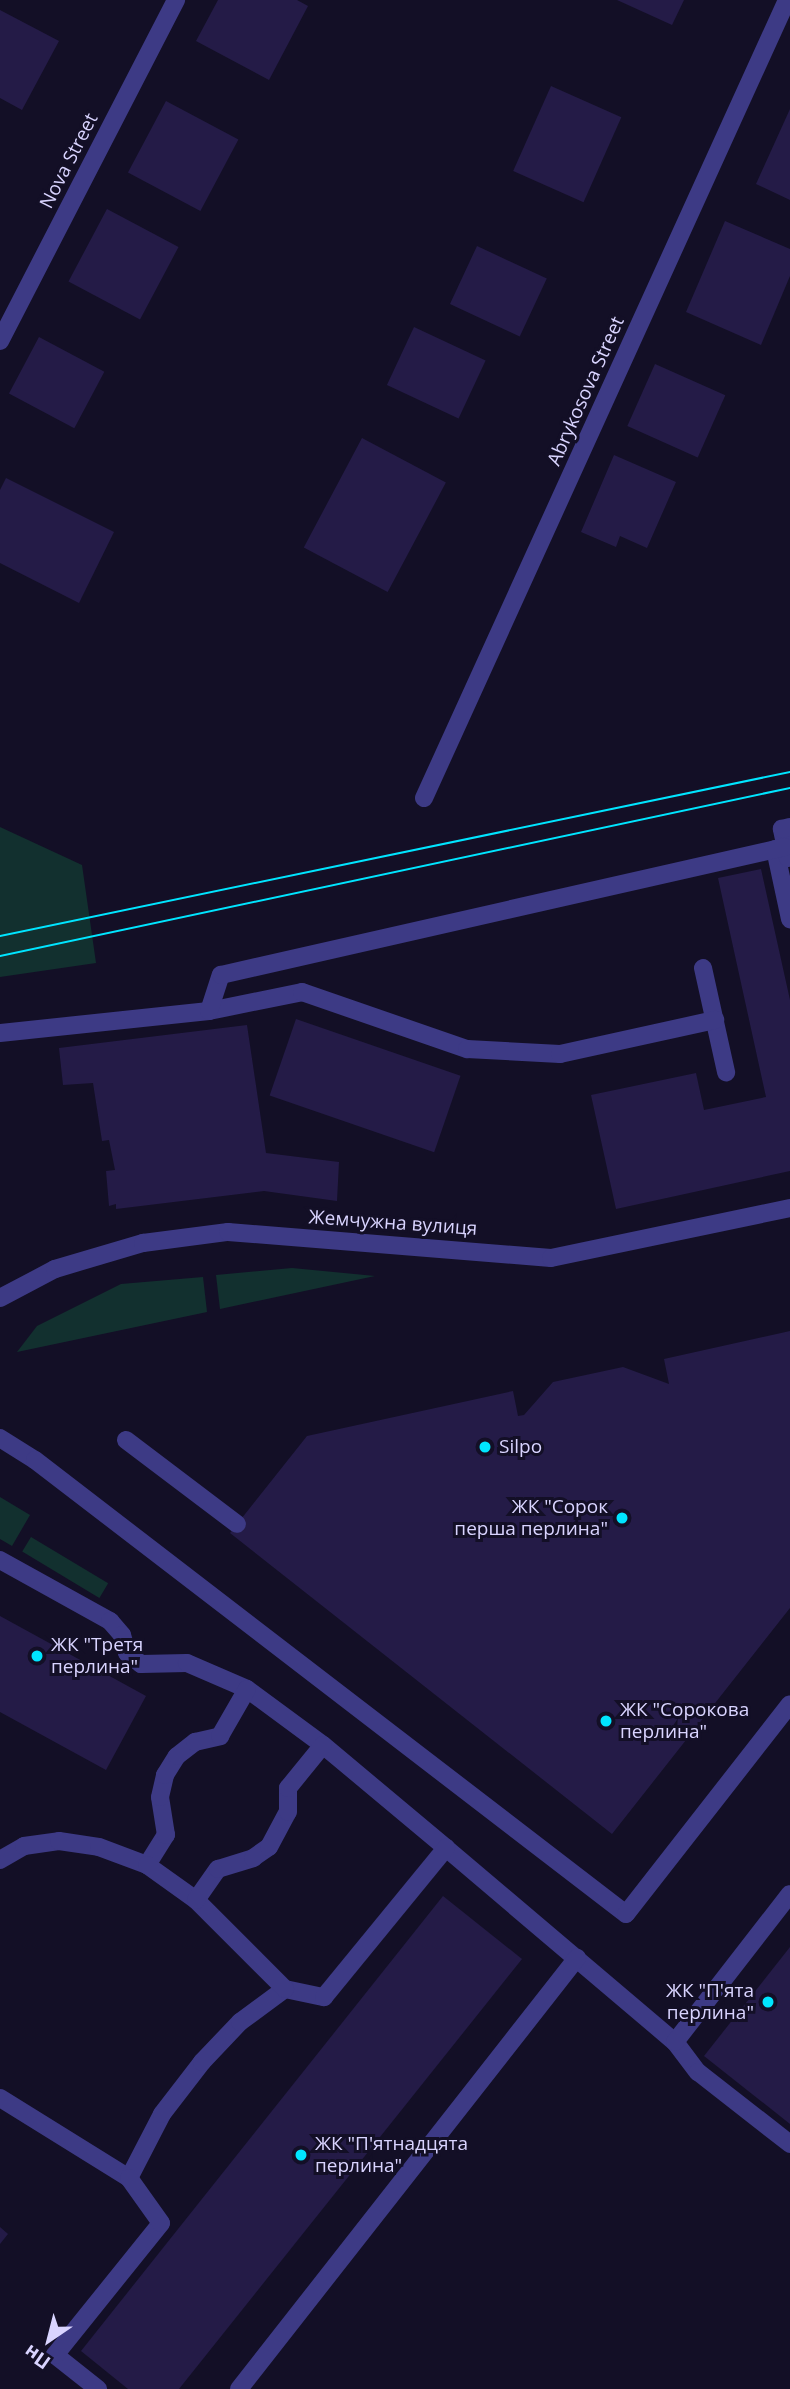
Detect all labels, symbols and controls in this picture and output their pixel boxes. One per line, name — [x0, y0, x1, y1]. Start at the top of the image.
street label: Nova Street — [35, 110, 103, 212]
street label: Abrykosova Street — [543, 313, 629, 469]
street label: Жемчужна вулиця — [308, 1206, 478, 1240]
place label: Silpo — [499, 1436, 542, 1458]
marker: Silpo — [477, 1439, 493, 1455]
place label: ЖК "Сорок перша перлина" — [454, 1496, 608, 1540]
marker: ЖК "Сорок перша перлина" — [614, 1510, 630, 1526]
place label: ЖК "Третя перлина" — [51, 1634, 143, 1678]
marker: ЖК "Третя перлина" — [29, 1648, 45, 1664]
place label: ЖК "Сорокова перлина" — [620, 1699, 749, 1743]
marker: ЖК "Сорокова перлина" — [598, 1713, 614, 1729]
place label: ЖК "П'ята перлина" — [666, 1980, 754, 2024]
marker: ЖК "П'ята перлина" — [760, 1994, 776, 2010]
place label: ЖК "П'ятнадцята перлина" — [315, 2133, 468, 2177]
marker: ЖК "П'ятнадцята перлина" — [293, 2147, 309, 2163]
north arrow — [14, 2305, 84, 2375]
text: Пн — [19, 2339, 55, 2376]

